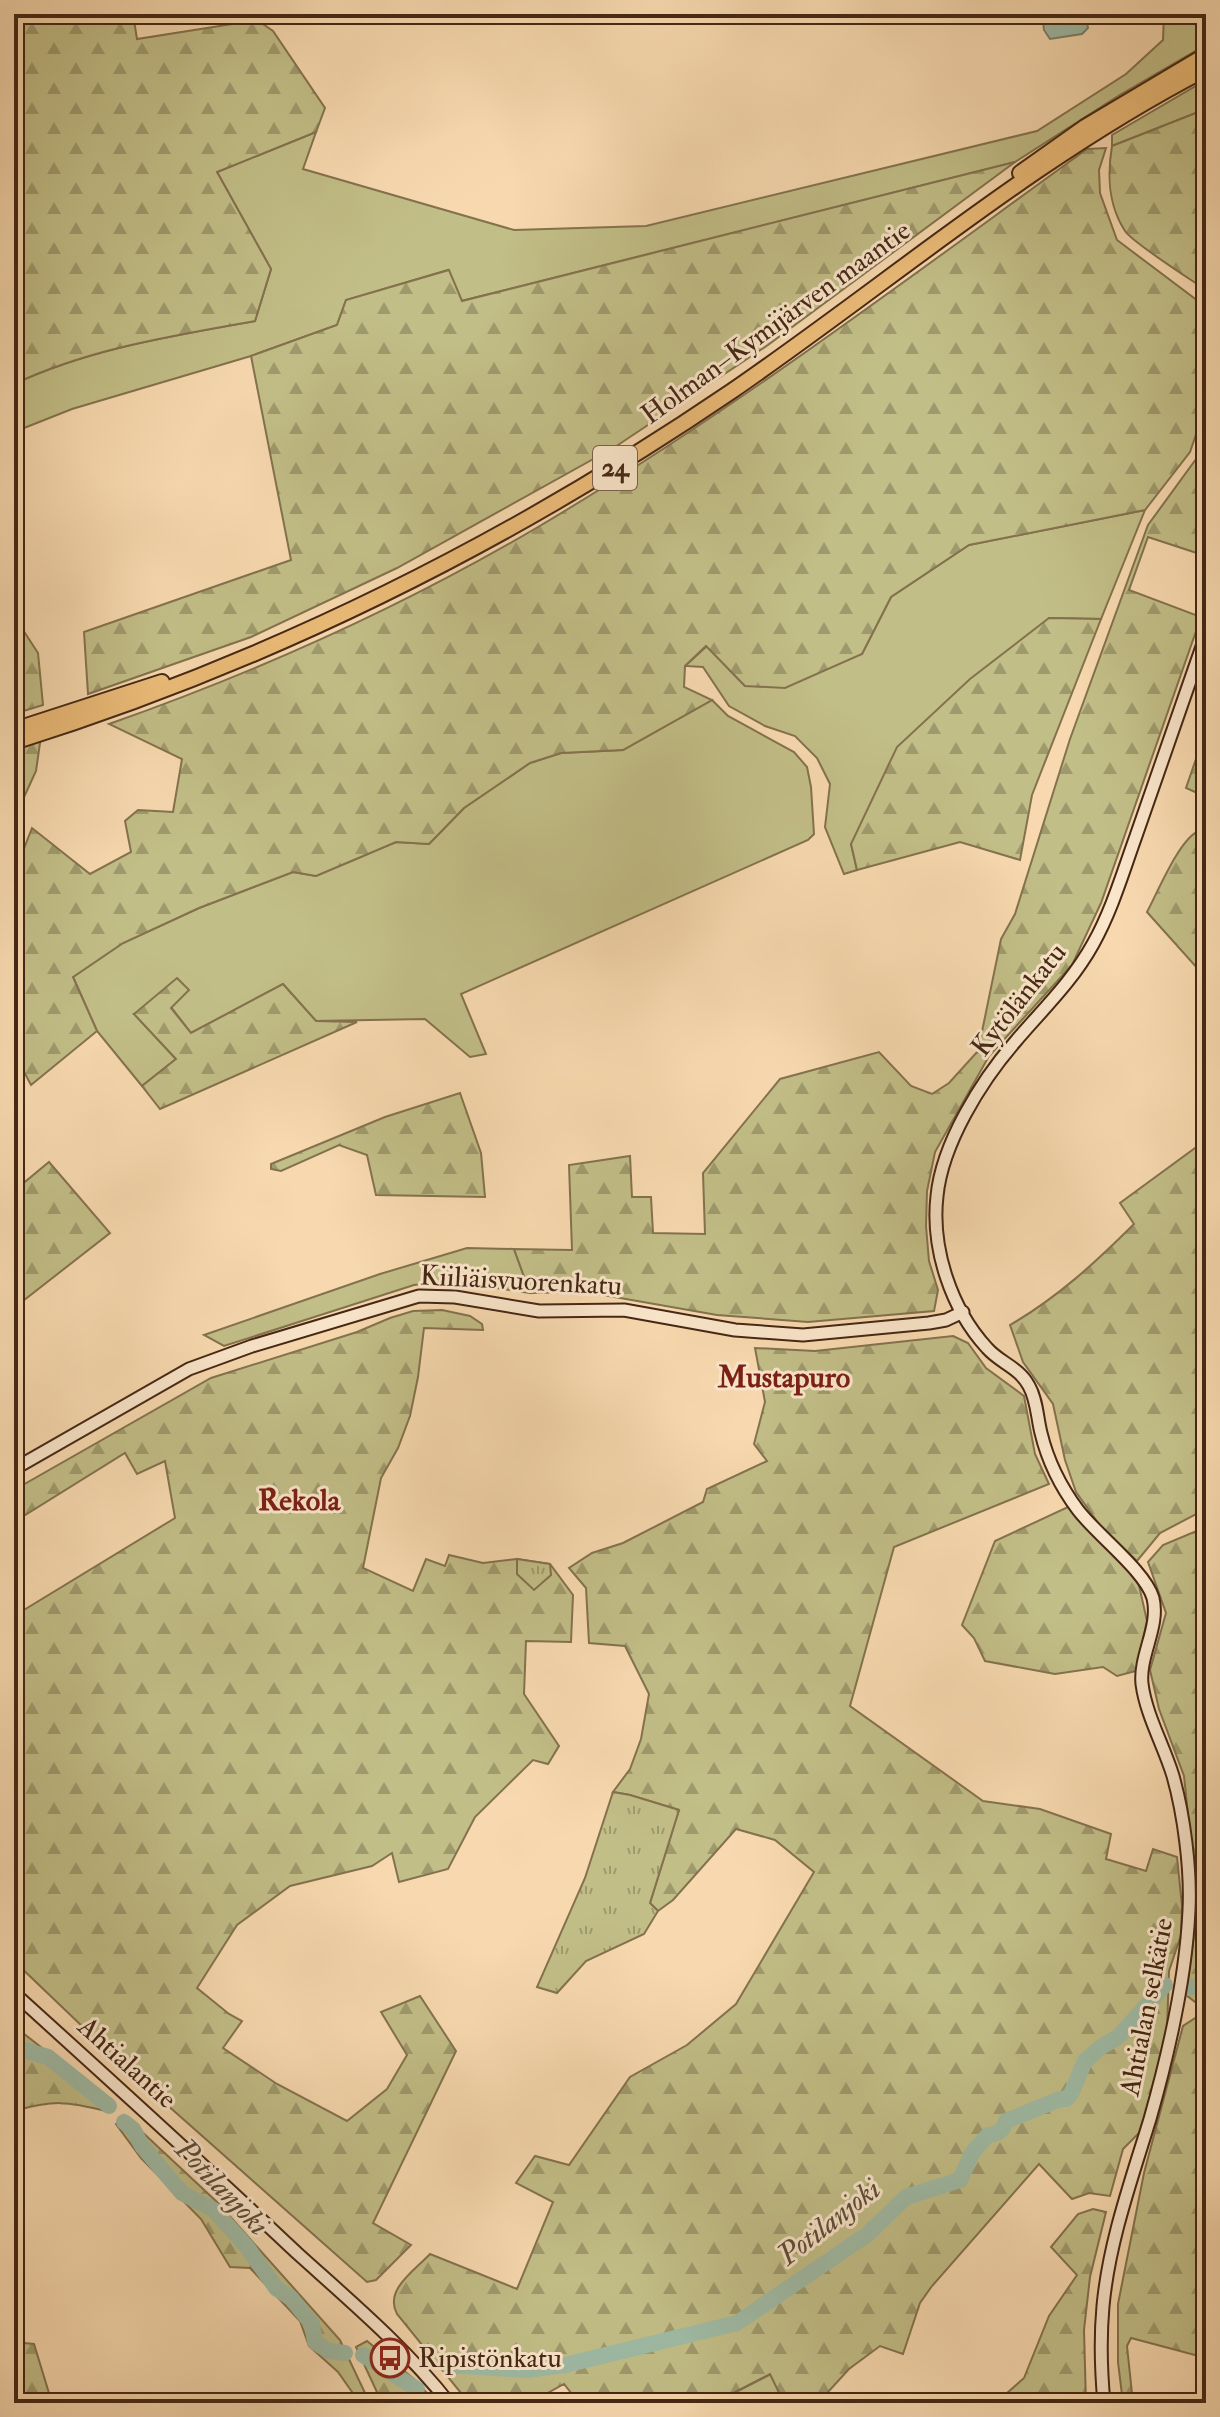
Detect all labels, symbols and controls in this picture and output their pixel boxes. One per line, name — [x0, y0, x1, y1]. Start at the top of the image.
street label: Holman–Kymijärven maantie — [634, 213, 918, 433]
road number: 24 — [593, 446, 637, 490]
street label: Kytölänkatu — [964, 936, 1074, 1064]
street label: Kiiliäisvuorenkatu — [419, 1258, 623, 1304]
district label: Mustapuro — [717, 1359, 850, 1396]
district label: Rekola — [258, 1482, 342, 1519]
street label: Ahtialan selkätie — [1112, 1915, 1181, 2100]
street label: Ahtialantie — [69, 2009, 184, 2117]
water label: Potilanjoki — [166, 2130, 277, 2243]
water label: Potilanjoki — [769, 2170, 888, 2274]
bus stop icon: Ripistönkatu — [369, 2337, 411, 2379]
place label: Ripistönkatu — [418, 2341, 562, 2376]

